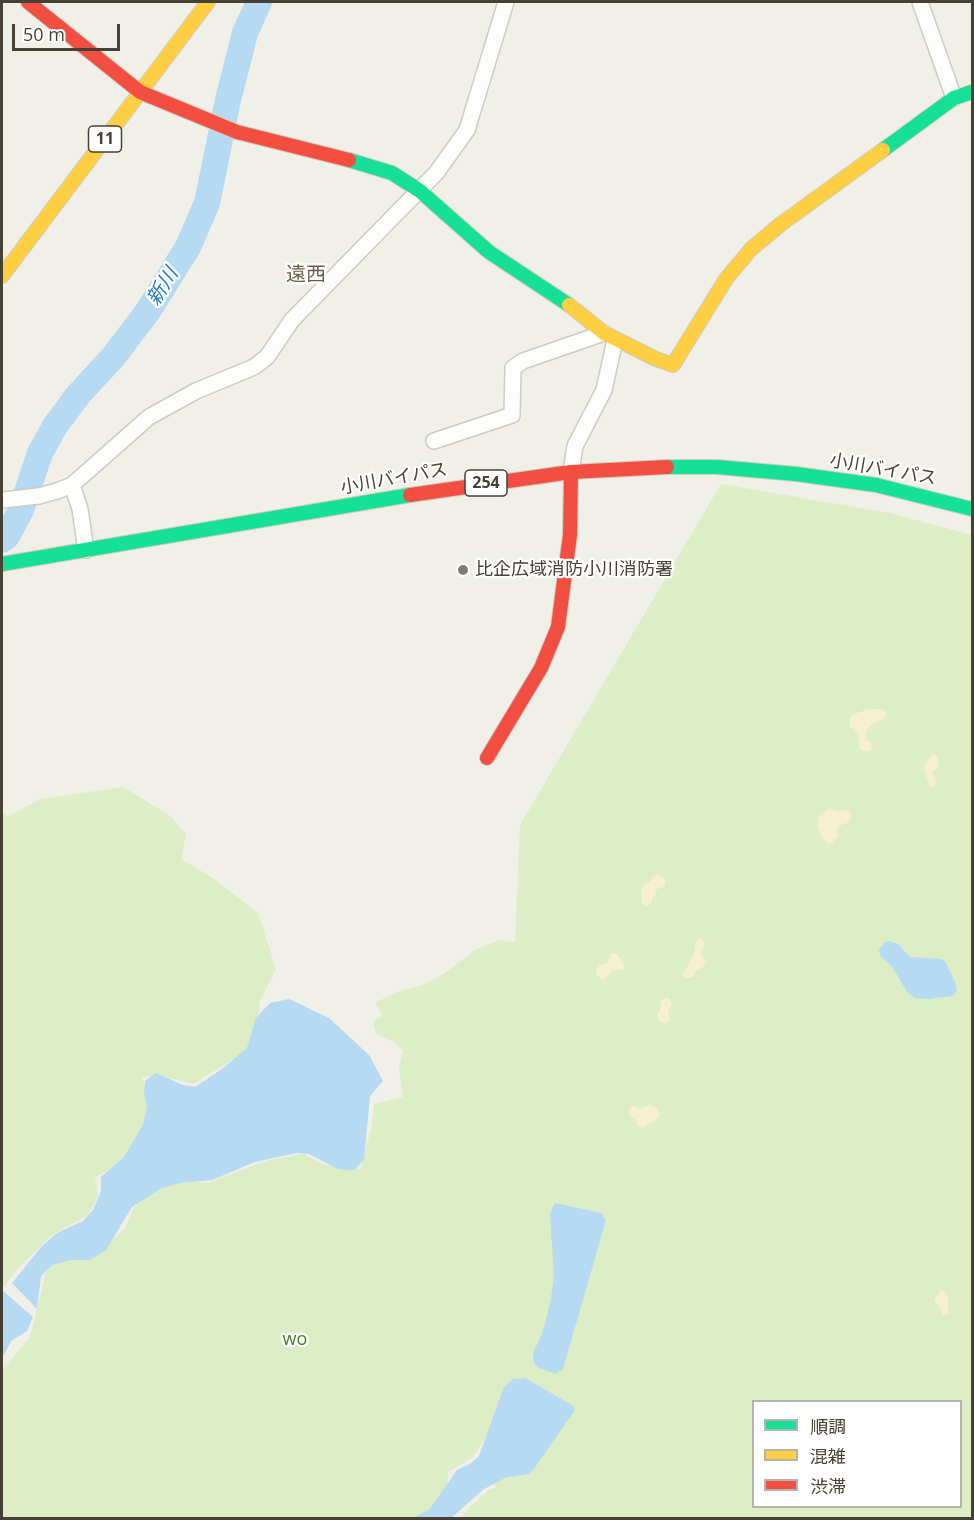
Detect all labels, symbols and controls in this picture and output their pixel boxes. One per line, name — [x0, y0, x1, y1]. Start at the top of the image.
scale bar — [15, 12, 123, 50]
text: 50 m — [23, 22, 65, 46]
road number: 11 — [88, 126, 122, 152]
district label: 遠西 — [286, 263, 326, 287]
water label: 新川 — [142, 264, 184, 310]
street label: 小川バイパス — [828, 450, 938, 490]
street label: 小川バイパス — [339, 459, 449, 499]
road number: 254 — [465, 470, 507, 496]
place label: 比企広域消防小川消防署 — [475, 559, 673, 581]
marker: 比企広域消防小川消防署 — [456, 563, 470, 577]
park label: wo — [283, 1329, 307, 1351]
legend — [752, 1400, 962, 1508]
text: 順調 — [810, 1414, 846, 1438]
text: 混雑 — [810, 1444, 846, 1468]
text: 渋滞 — [810, 1474, 846, 1498]

